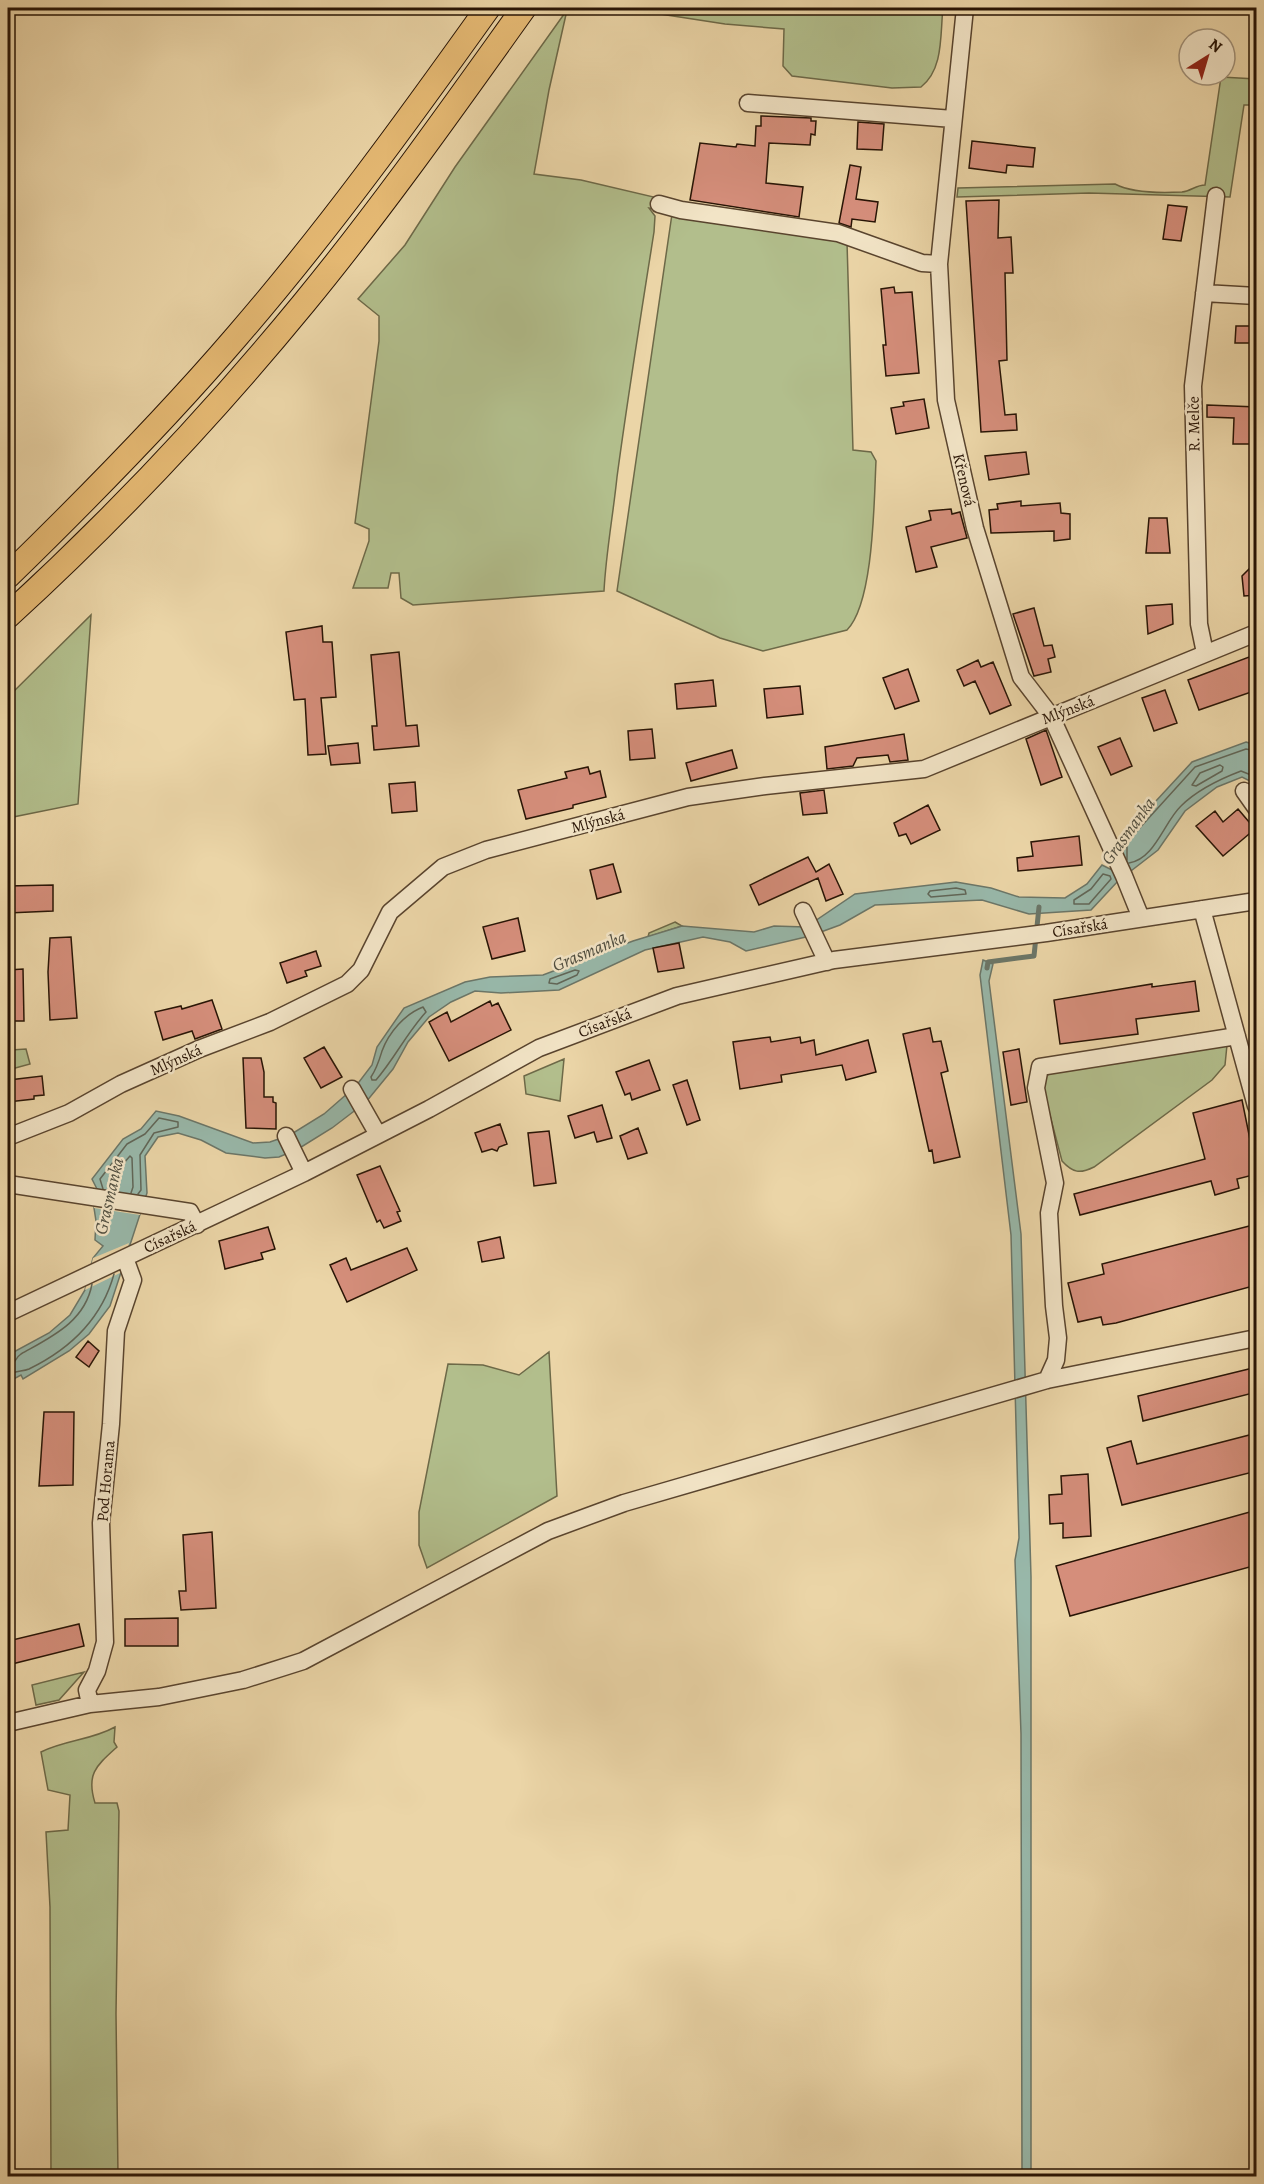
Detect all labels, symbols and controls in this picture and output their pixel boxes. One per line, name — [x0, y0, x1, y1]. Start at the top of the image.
north arrow — [1177, 27, 1237, 87]
text: N — [1204, 34, 1227, 58]
street label: R. Melče — [1183, 396, 1205, 452]
street label: Křenová — [947, 451, 981, 509]
street label: Mlýnská — [1038, 690, 1098, 730]
water label: Grasmanka — [1095, 792, 1161, 870]
street label: Mlýnská — [569, 803, 628, 839]
street label: Císařská — [1051, 913, 1110, 943]
water label: Grasmanka — [548, 925, 630, 977]
street label: Císařská — [575, 1003, 635, 1043]
street label: Mlýnská — [146, 1039, 206, 1081]
water label: Grasmanka — [89, 1155, 129, 1237]
street label: Císařská — [140, 1215, 200, 1259]
street label: Pod Horama — [91, 1439, 121, 1523]

